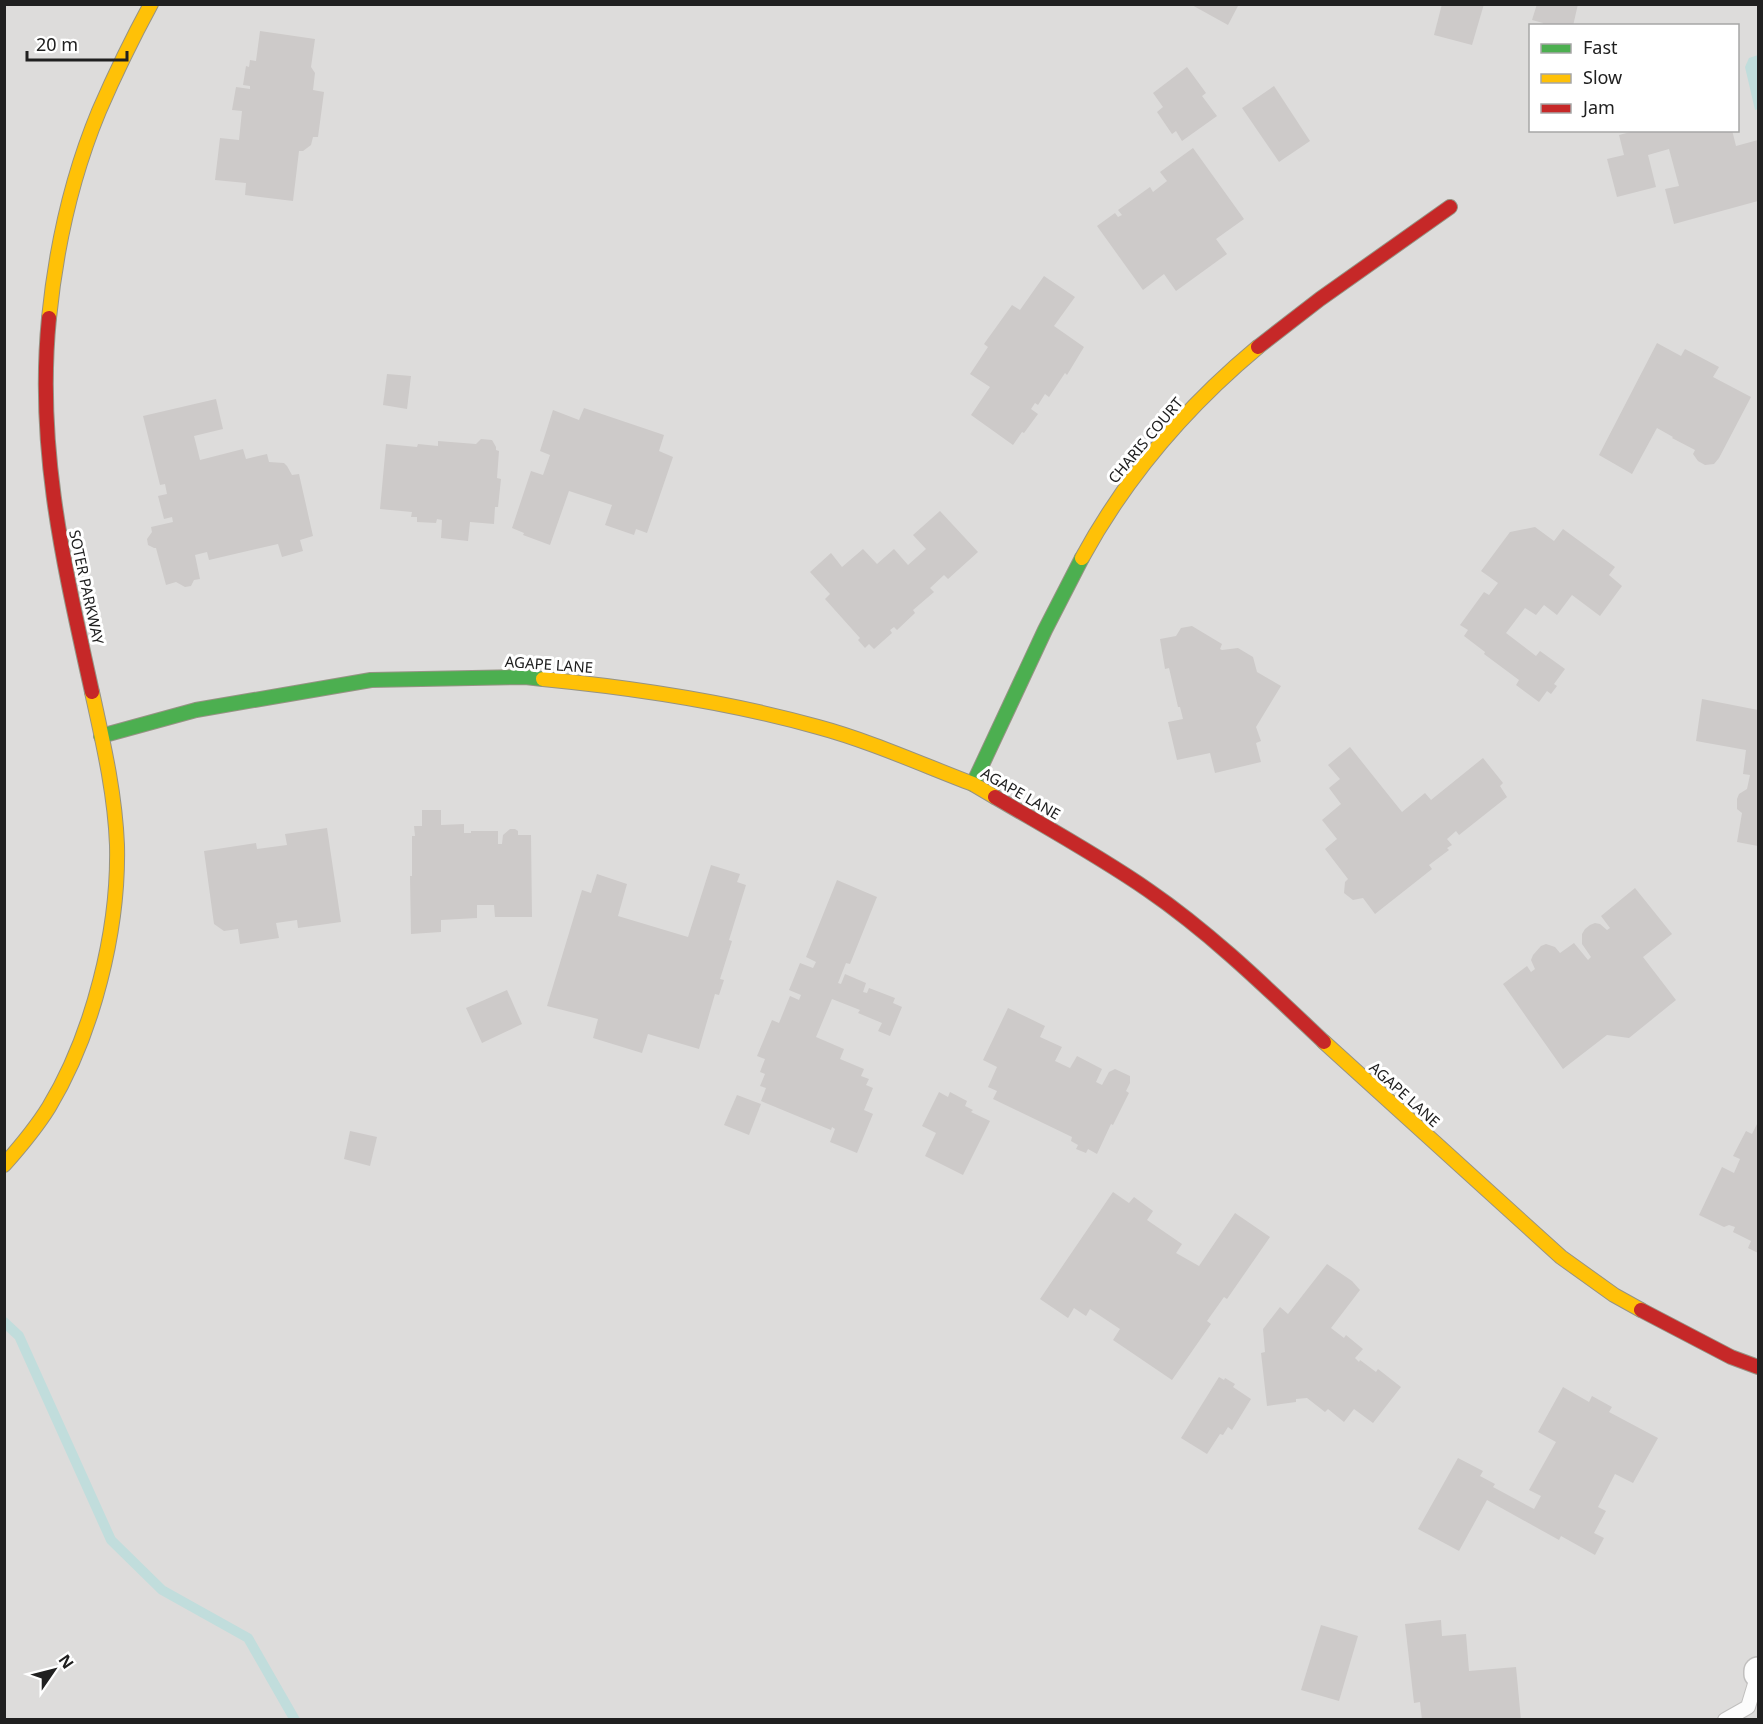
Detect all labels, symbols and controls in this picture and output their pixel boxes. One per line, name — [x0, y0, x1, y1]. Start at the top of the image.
scale bar — [27, 24, 128, 62]
legend — [1529, 24, 1739, 132]
text: 20 m — [36, 32, 78, 56]
text: Fast — [1583, 35, 1618, 59]
text: Slow — [1583, 65, 1622, 89]
text: Jam — [1581, 95, 1615, 119]
street label: CHARIS COURT — [1103, 392, 1187, 487]
street label: SOTER PARKWAY — [65, 528, 109, 647]
street label: AGAPE LANE — [504, 651, 594, 677]
street label: AGAPE LANE — [978, 762, 1064, 824]
street label: AGAPE LANE — [1366, 1057, 1444, 1131]
north arrow — [24, 1640, 84, 1700]
text: N — [54, 1650, 79, 1673]

